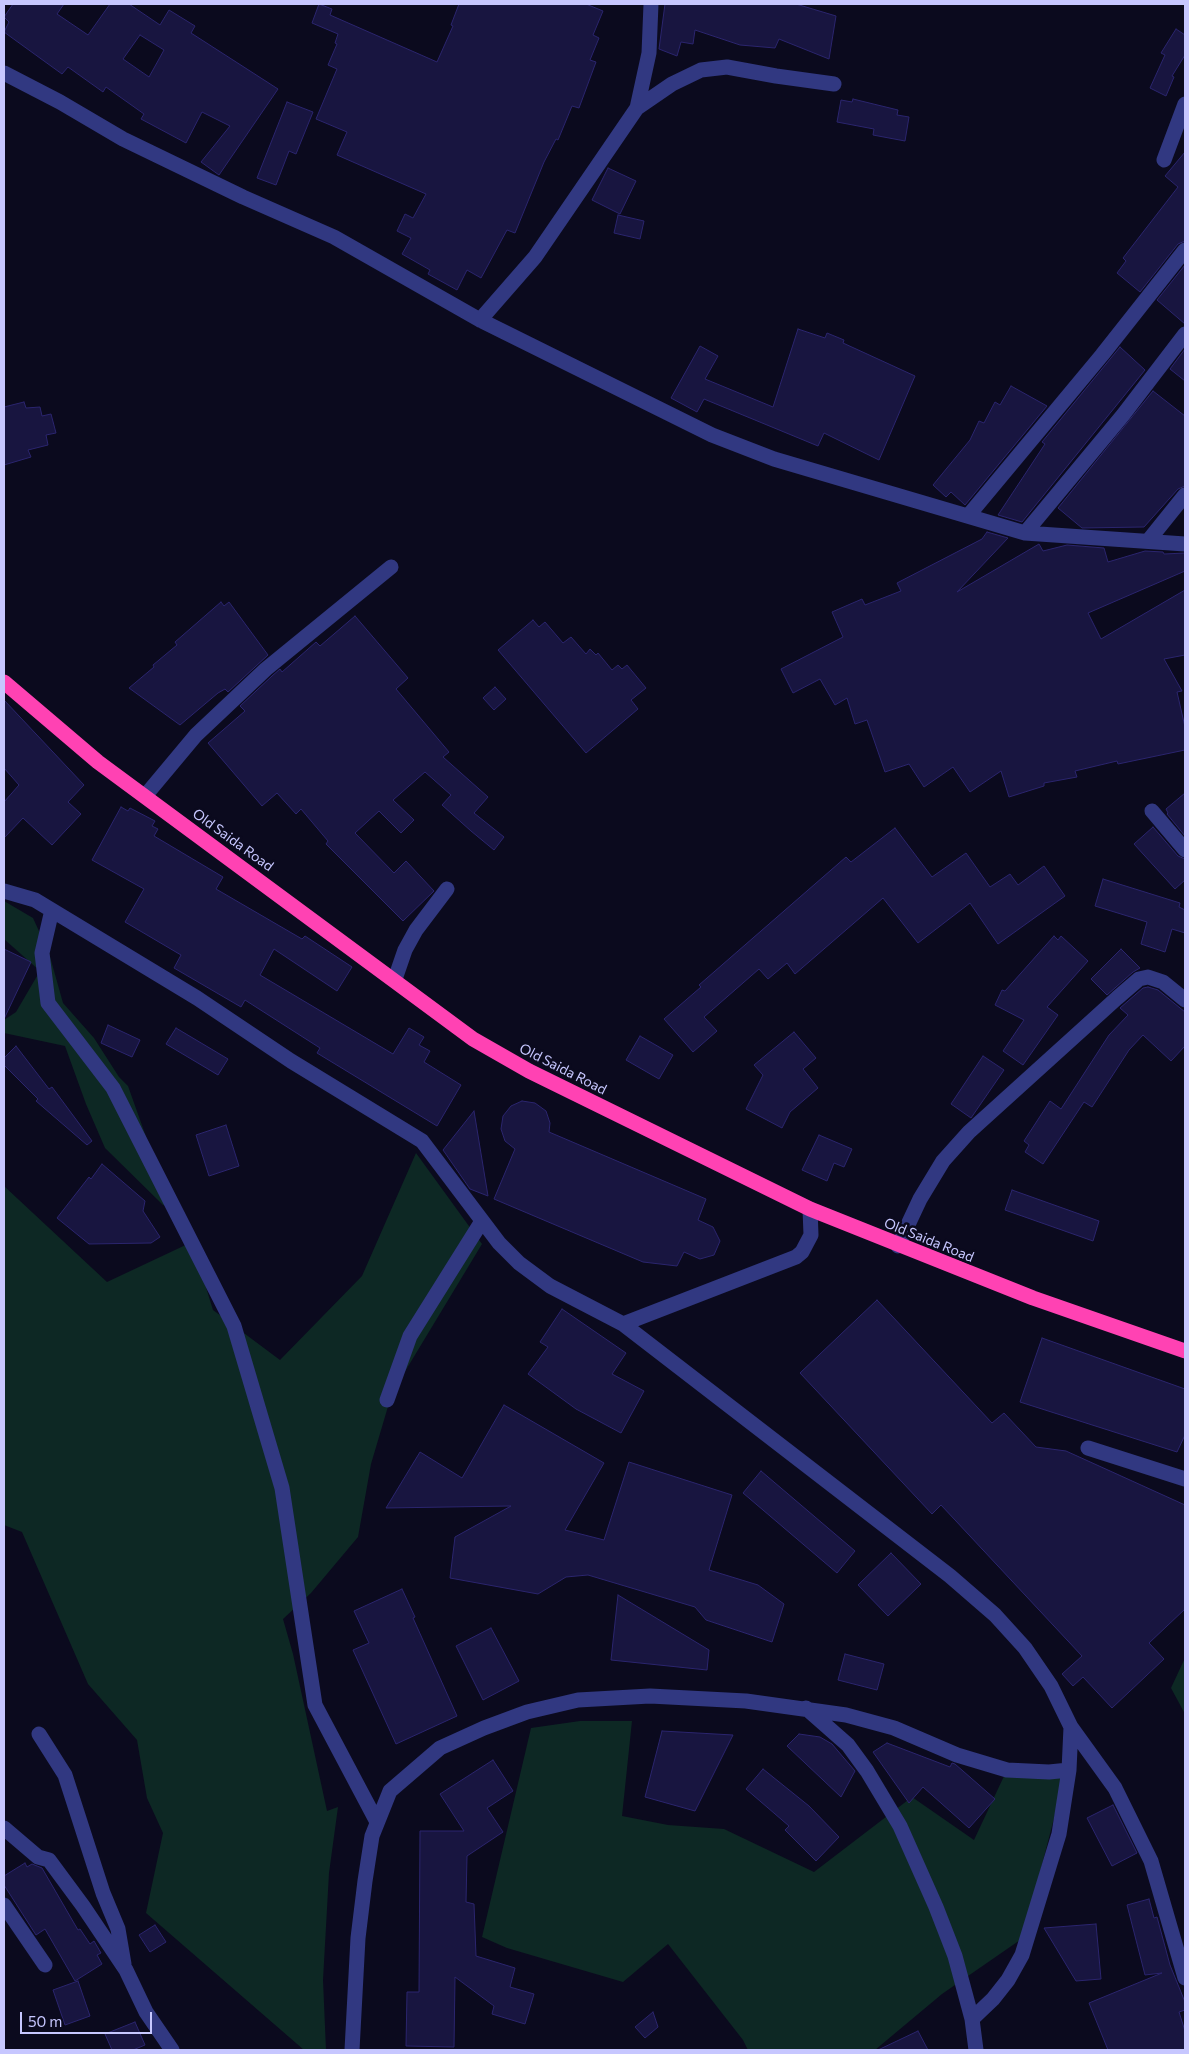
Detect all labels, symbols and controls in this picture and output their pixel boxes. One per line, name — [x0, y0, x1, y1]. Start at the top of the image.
street label: Old Saida Road — [189, 805, 277, 875]
street label: Old Saida Road — [517, 1040, 609, 1098]
street label: Old Saida Road — [882, 1214, 976, 1266]
scale bar — [22, 2002, 155, 2034]
text: 50 m — [28, 2012, 62, 2030]

